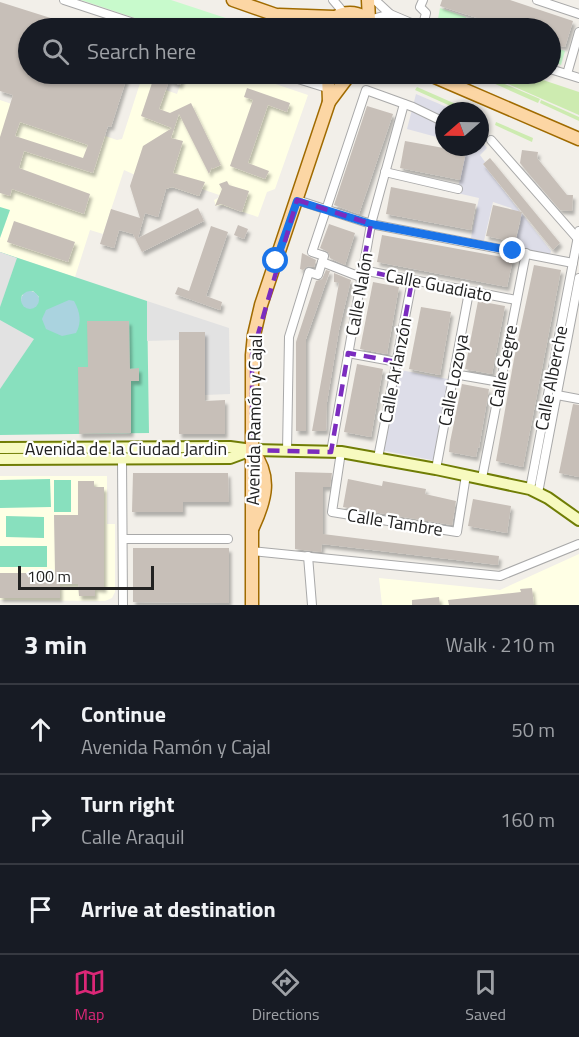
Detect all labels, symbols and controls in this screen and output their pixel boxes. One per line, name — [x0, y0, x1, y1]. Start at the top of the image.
search box — [18, 18, 561, 84]
text: Search here — [87, 34, 196, 68]
icon: search — [39, 35, 72, 68]
north arrow — [435, 102, 489, 156]
route end — [499, 237, 525, 263]
route start — [262, 247, 288, 273]
street label: Calle Nalón — [338, 250, 380, 338]
street label: Calle Guadiato — [383, 261, 495, 309]
street label: Calle Arlanzón — [372, 315, 418, 425]
street label: Calle Segre — [482, 322, 524, 410]
street label: Calle Alberche — [528, 323, 574, 433]
street label: Calle Lozoya — [431, 332, 475, 428]
street label: Avenida Ramón y Cajal — [239, 334, 269, 506]
street label: Avenida de la Ciudad Jardin — [25, 435, 227, 462]
street label: Calle Tambre — [345, 501, 445, 543]
scale bar — [18, 563, 154, 590]
text: 100 m — [27, 564, 71, 588]
text: 3 min — [24, 625, 87, 664]
text: Walk · 210 m — [446, 629, 555, 660]
text: Continue — [81, 697, 166, 731]
icon: ahead — [24, 713, 57, 746]
text: 50 m — [511, 714, 555, 745]
text: Avenida Ramón y Cajal — [81, 731, 271, 762]
text: Turn right — [81, 787, 175, 821]
icon: right — [24, 803, 57, 836]
text: 160 m — [500, 804, 555, 835]
text: Calle Araquil — [81, 821, 185, 852]
text: Arrive at destination — [81, 892, 276, 926]
icon: arrive — [24, 893, 57, 926]
tab: Map — [73, 966, 106, 1026]
tab: Directions — [252, 966, 320, 1026]
tab: Saved — [465, 966, 506, 1026]

